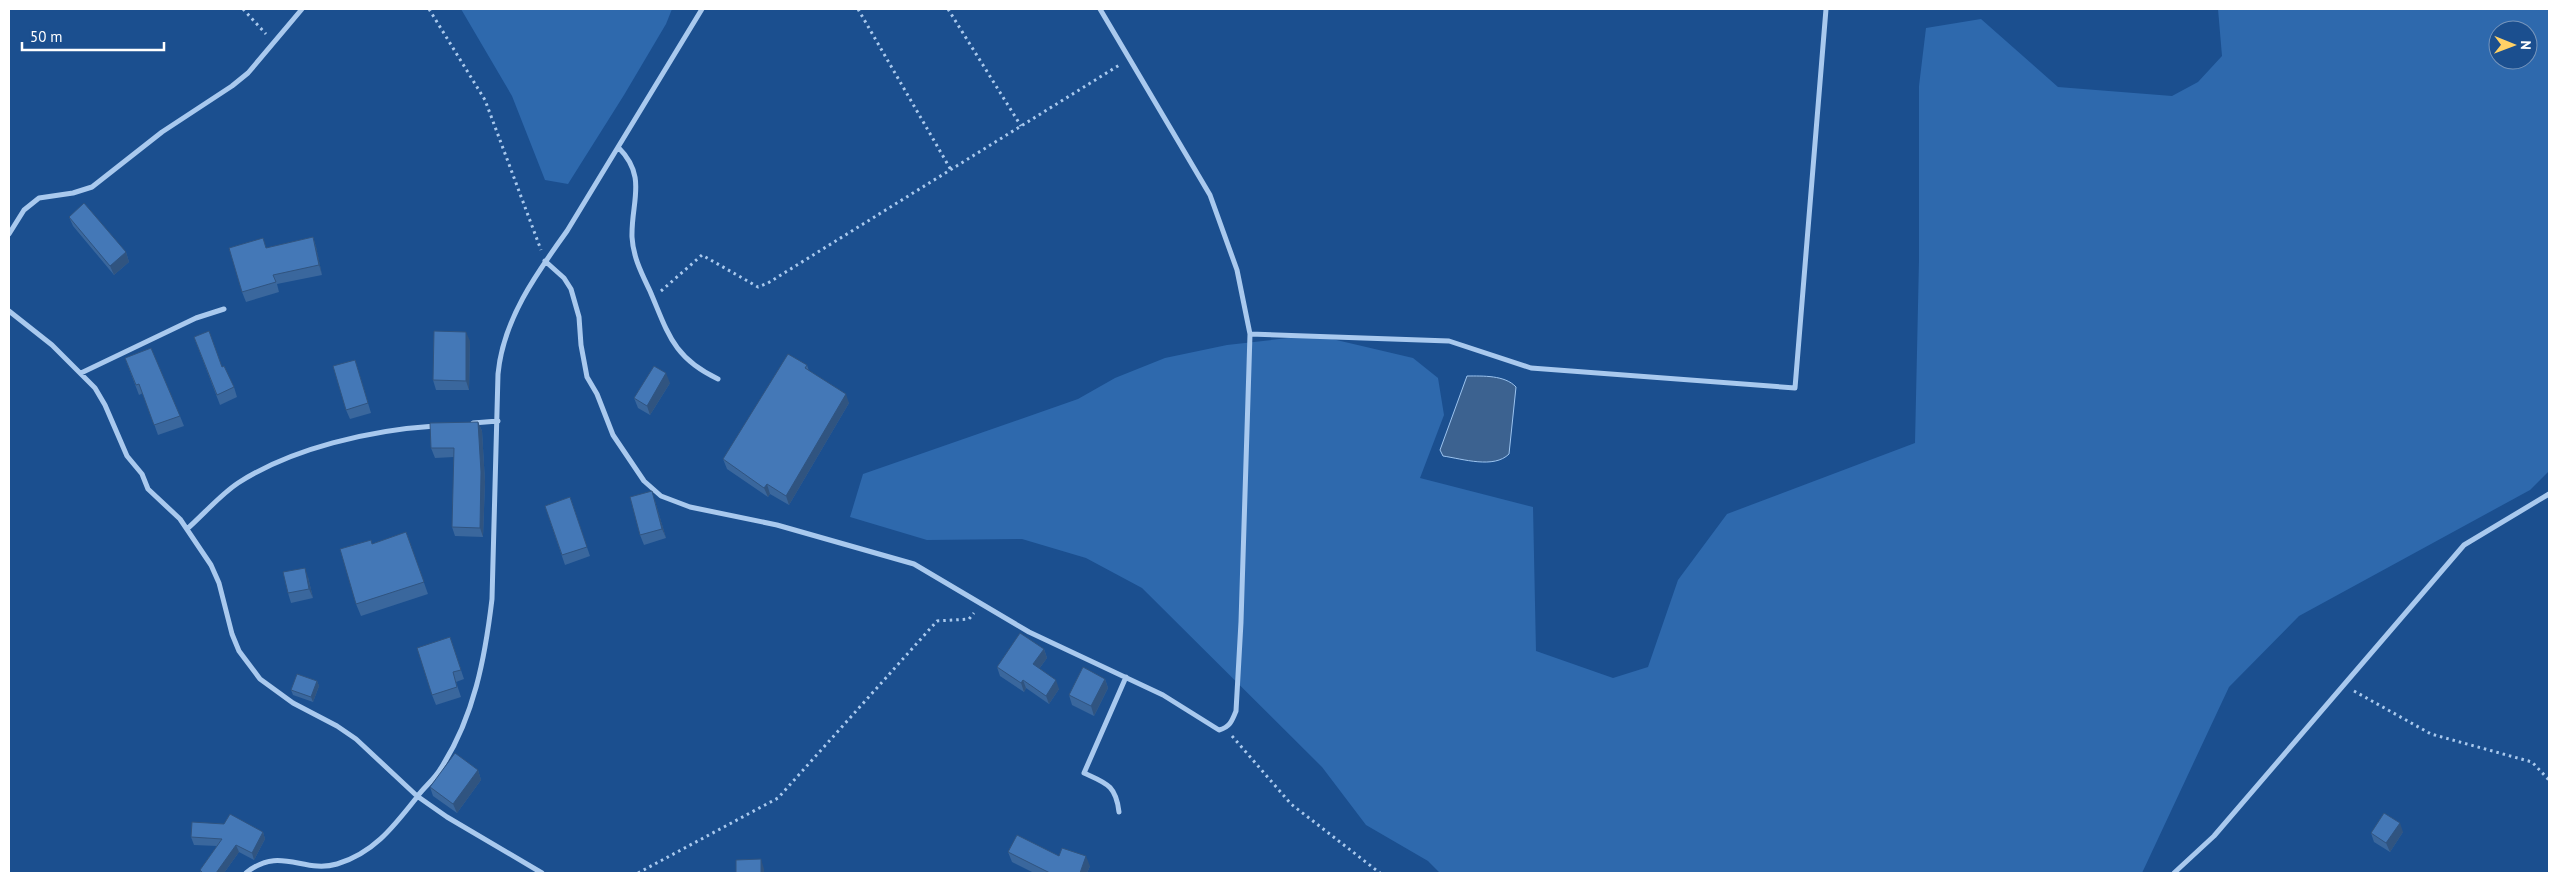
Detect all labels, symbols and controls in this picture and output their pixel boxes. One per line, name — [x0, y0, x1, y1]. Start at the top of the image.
scale bar — [22, 20, 165, 52]
north arrow — [2488, 20, 2538, 70]
text: 50 m — [30, 27, 63, 46]
text: N — [2517, 40, 2535, 50]

